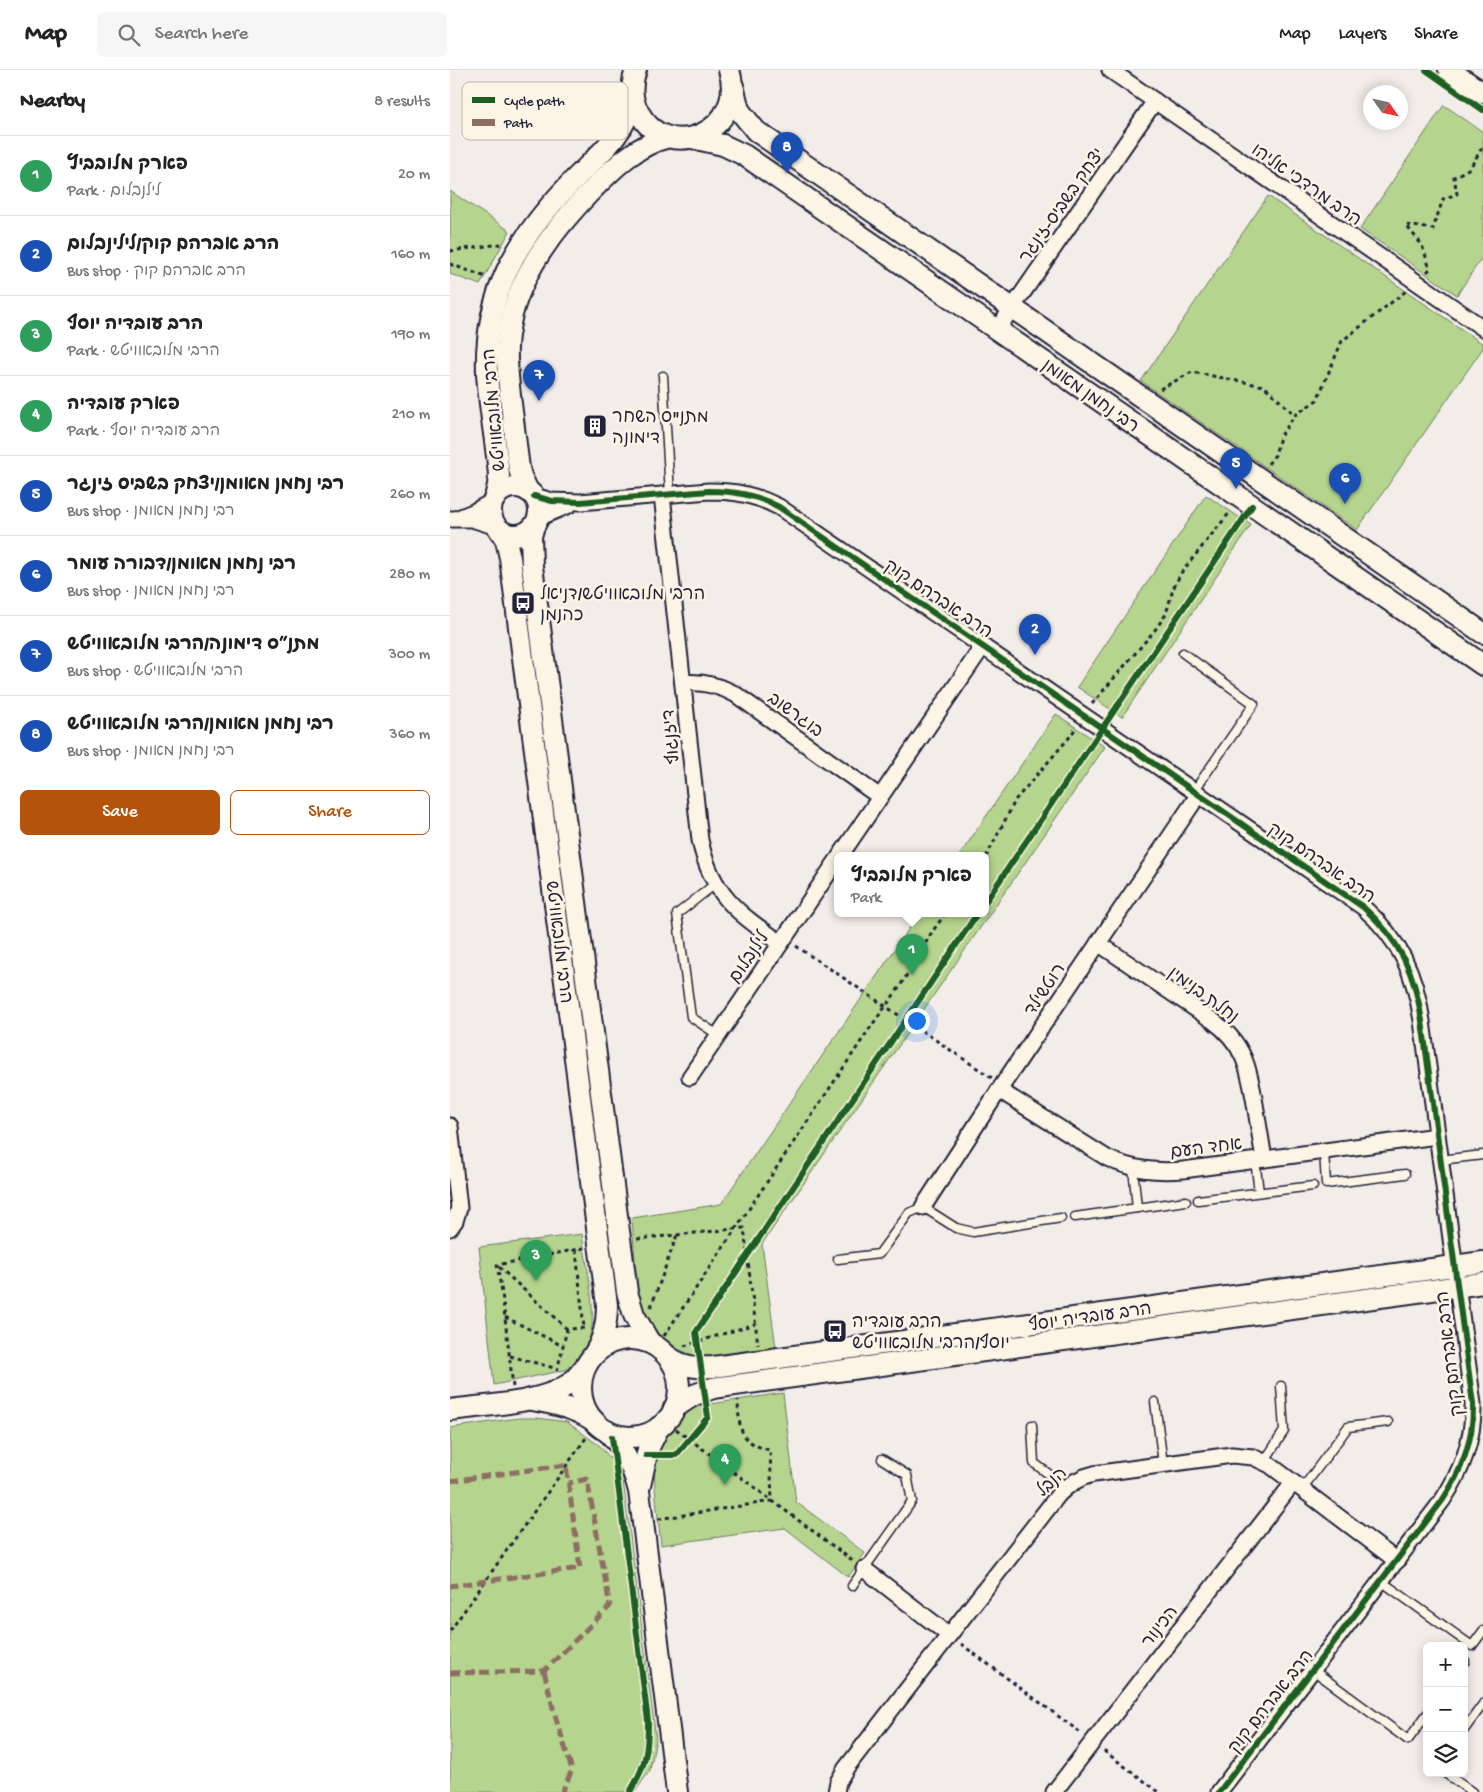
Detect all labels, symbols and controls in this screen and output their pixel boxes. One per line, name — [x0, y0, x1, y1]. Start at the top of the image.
search box — [97, 12, 447, 57]
text: Map — [25, 20, 67, 49]
icon: search — [115, 21, 143, 49]
text: Search here — [155, 23, 248, 46]
text: Map — [1279, 24, 1311, 45]
text: Layers — [1339, 24, 1386, 45]
text: Share — [1414, 24, 1458, 45]
legend — [462, 82, 628, 140]
north arrow — [1363, 85, 1408, 130]
text: Nearby — [20, 90, 85, 115]
text: 8 results — [374, 93, 430, 112]
text: Cycle path — [504, 94, 565, 111]
text: Path — [503, 116, 533, 133]
pin: 8 — [771, 132, 803, 173]
street label: הרב מרדכי אליהו — [1246, 139, 1365, 232]
street label: יצחק בשביס-זינגר — [1016, 145, 1110, 268]
text: פארק מלובביץ — [67, 154, 188, 177]
text: 1 — [33, 166, 39, 185]
text: 20 m — [398, 166, 430, 185]
text: Park · לילנבלום — [67, 183, 161, 202]
text: הרב אברהם קוק/לילינבלום — [67, 234, 279, 257]
text: 2 — [32, 246, 40, 265]
text: 160 m — [391, 246, 430, 265]
text: Bus stop · הרב אברהם קוק — [67, 263, 246, 282]
text: הרב עובדיה יוסף — [67, 314, 203, 337]
text: 3 — [32, 326, 40, 345]
text: 190 m — [391, 326, 430, 345]
text: Park · הרבי מלובאוויטש — [67, 343, 220, 362]
street label: הרבי מלובאוויטש — [479, 347, 511, 472]
street label: רבי נחמן מאומן — [1037, 356, 1142, 438]
pin: 7 — [523, 360, 555, 401]
text: פארק עובדיה — [67, 394, 180, 417]
text: 4 — [32, 406, 40, 425]
text: 210 m — [391, 406, 430, 425]
place label: מתנ"ס השחר דימונה — [612, 408, 709, 450]
building icon: מתנ"ס השחר דימונה — [582, 413, 608, 439]
text: Park · הרב עובדיה יוסף — [67, 423, 220, 442]
pin: 5 — [1220, 448, 1252, 489]
pin: 6 — [1329, 463, 1361, 504]
text: רבי נחמן מאומן/יצחק בשביס זינגר — [67, 474, 344, 497]
text: 5 — [32, 486, 40, 505]
text: 260 m — [390, 486, 430, 505]
text: Bus stop · רבי נחמן מאומן — [67, 503, 235, 522]
text: רבי נחמן מאומן/דבורה עומר — [67, 554, 296, 577]
street label: הרב אברהם קוק — [879, 556, 996, 644]
text: 6 — [32, 566, 40, 585]
text: 280 m — [389, 566, 430, 585]
text: Bus stop · רבי נחמן מאומן — [67, 583, 235, 602]
place label: הרבי מלובאוויטש/דניאל כהנמן — [540, 584, 705, 627]
bus stop icon: הרבי מלובאוויטש/דניאל כהנמן — [510, 590, 536, 616]
pin: 2 — [1019, 614, 1051, 655]
text: מתנ״ס דימונה/הרבי מלובאוויטש — [67, 634, 320, 657]
text: 7 — [32, 646, 40, 665]
text: 300 m — [388, 646, 430, 665]
text: Bus stop · הרבי מלובאוויטש — [67, 663, 243, 682]
street label: בוגרשוב — [763, 689, 826, 743]
street label: דיזנגוף — [658, 708, 686, 765]
text: רבי נחמן מאומן/הרבי מלובאוויטש — [67, 714, 334, 737]
text: 8 — [32, 726, 40, 745]
text: 360 m — [389, 726, 430, 745]
text: Bus stop · רבי נחמן מאומן — [67, 743, 235, 762]
button: Save — [20, 790, 220, 835]
button: Share — [230, 790, 430, 835]
street label: הרב אברהם קוק — [1263, 819, 1378, 909]
popup — [834, 852, 989, 917]
text: פארק מלובביץ — [851, 866, 972, 889]
street label: הרבי מלובאוויטש — [540, 880, 576, 1005]
text: Park — [851, 890, 882, 909]
street label: לילנבלום — [724, 927, 775, 988]
pin: 1 — [896, 934, 928, 975]
street label: רוטשילד — [1020, 960, 1071, 1021]
street label: נחלת בנימין — [1163, 962, 1243, 1029]
your location — [904, 1008, 930, 1034]
street label: אחד העם — [1169, 1135, 1244, 1164]
pin: 3 — [520, 1240, 552, 1281]
street label: הרב אברהם קוק — [1433, 1290, 1470, 1418]
street label: הרב עובדיה יוסף — [1027, 1298, 1153, 1337]
place label: הרב עובדיה יוסף/הרבי מלובאוויטש — [852, 1313, 1010, 1355]
bus stop icon: הרב עובדיה יוסף/הרבי מלובאוויטש — [822, 1318, 848, 1344]
pin: 4 — [709, 1444, 741, 1485]
street label: הנבל — [1032, 1462, 1072, 1502]
street label: הכינור — [1138, 1602, 1184, 1653]
map controls — [1423, 1642, 1468, 1777]
button: + — [1423, 1642, 1468, 1687]
street label: הרב אברהם קוק — [1225, 1646, 1319, 1759]
button: − — [1423, 1687, 1468, 1732]
button: layers — [1423, 1732, 1468, 1777]

